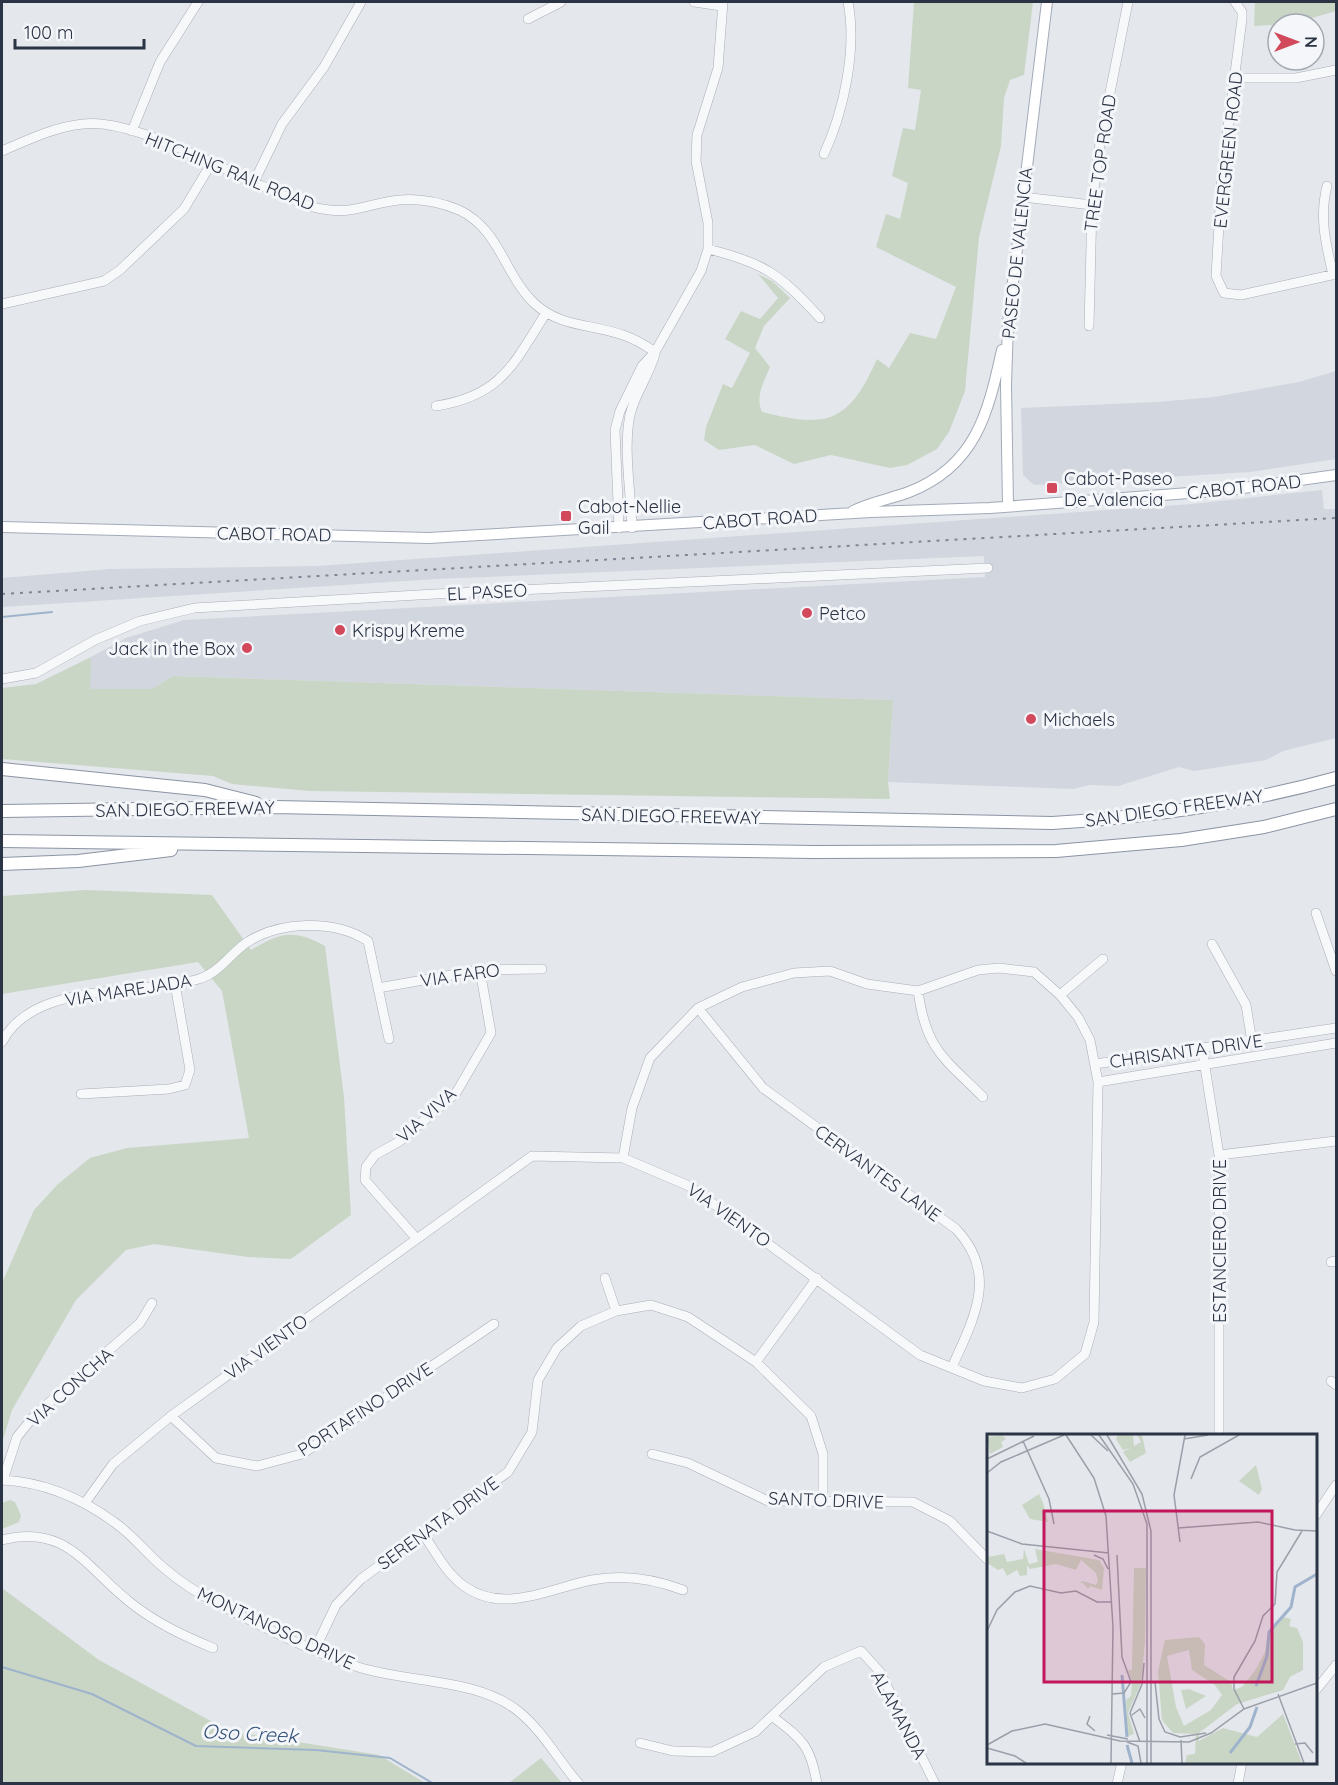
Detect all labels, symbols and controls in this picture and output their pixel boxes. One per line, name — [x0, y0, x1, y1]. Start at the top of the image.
scale bar — [15, 12, 144, 50]
north arrow — [1266, 12, 1326, 72]
text: 100 m — [24, 21, 73, 44]
text: N — [1301, 36, 1321, 48]
street label: EVERGREEN ROAD — [1208, 70, 1248, 230]
street label: TREE TOP ROAD — [1079, 93, 1121, 233]
street label: HITCHING RAIL ROAD — [142, 127, 318, 216]
street label: PASEO DE VALENCIA — [997, 166, 1037, 340]
place label: Cabot-Paseo De Valencia — [1064, 467, 1173, 511]
street label: CABOT ROAD — [1186, 470, 1302, 504]
marker: Cabot-Paseo De Valencia — [1045, 481, 1059, 495]
place label: Cabot-Nellie Gail — [578, 495, 681, 539]
street label: CABOT ROAD — [702, 504, 818, 534]
marker: Cabot-Nellie Gail — [559, 509, 573, 523]
street label: CABOT ROAD — [217, 522, 331, 546]
street label: EL PASEO — [446, 578, 528, 606]
place label: Petco — [819, 602, 866, 625]
marker: Petco — [800, 606, 814, 620]
place label: Krispy Kreme — [352, 619, 465, 642]
marker: Krispy Kreme — [333, 623, 347, 637]
place label: Jack in the Box — [108, 637, 235, 660]
marker: Jack in the Box — [240, 641, 254, 655]
place label: Michaels — [1043, 708, 1115, 731]
marker: Michaels — [1024, 712, 1038, 726]
street label: SAN DIEGO FREEWAY — [1084, 784, 1264, 832]
street label: SAN DIEGO FREEWAY — [95, 796, 275, 822]
street label: SAN DIEGO FREEWAY — [581, 803, 761, 829]
street label: VIA FARO — [419, 958, 501, 992]
street label: VIA MAREJADA — [63, 969, 193, 1011]
street label: CHRISANTA DRIVE — [1108, 1029, 1264, 1073]
street label: VIA VIVA — [391, 1082, 461, 1148]
street label: CERVANTES LANE — [810, 1119, 946, 1227]
street label: ESTANCIERO DRIVE — [1208, 1159, 1231, 1323]
street label: VIA VIENTO — [683, 1178, 775, 1252]
street label: VIA VIENTO — [220, 1309, 312, 1385]
street label: VIA CONCHA — [22, 1342, 118, 1432]
street label: PORTAFINO DRIVE — [293, 1357, 437, 1461]
inset map — [987, 1434, 1317, 1764]
street label: SERENATA DRIVE — [373, 1471, 503, 1575]
street label: SANTO DRIVE — [768, 1486, 884, 1514]
street label: MONTANOSO DRIVE — [194, 1581, 358, 1675]
street label: ALAMANDA — [866, 1667, 932, 1764]
water label: Oso Creek — [201, 1718, 301, 1748]

